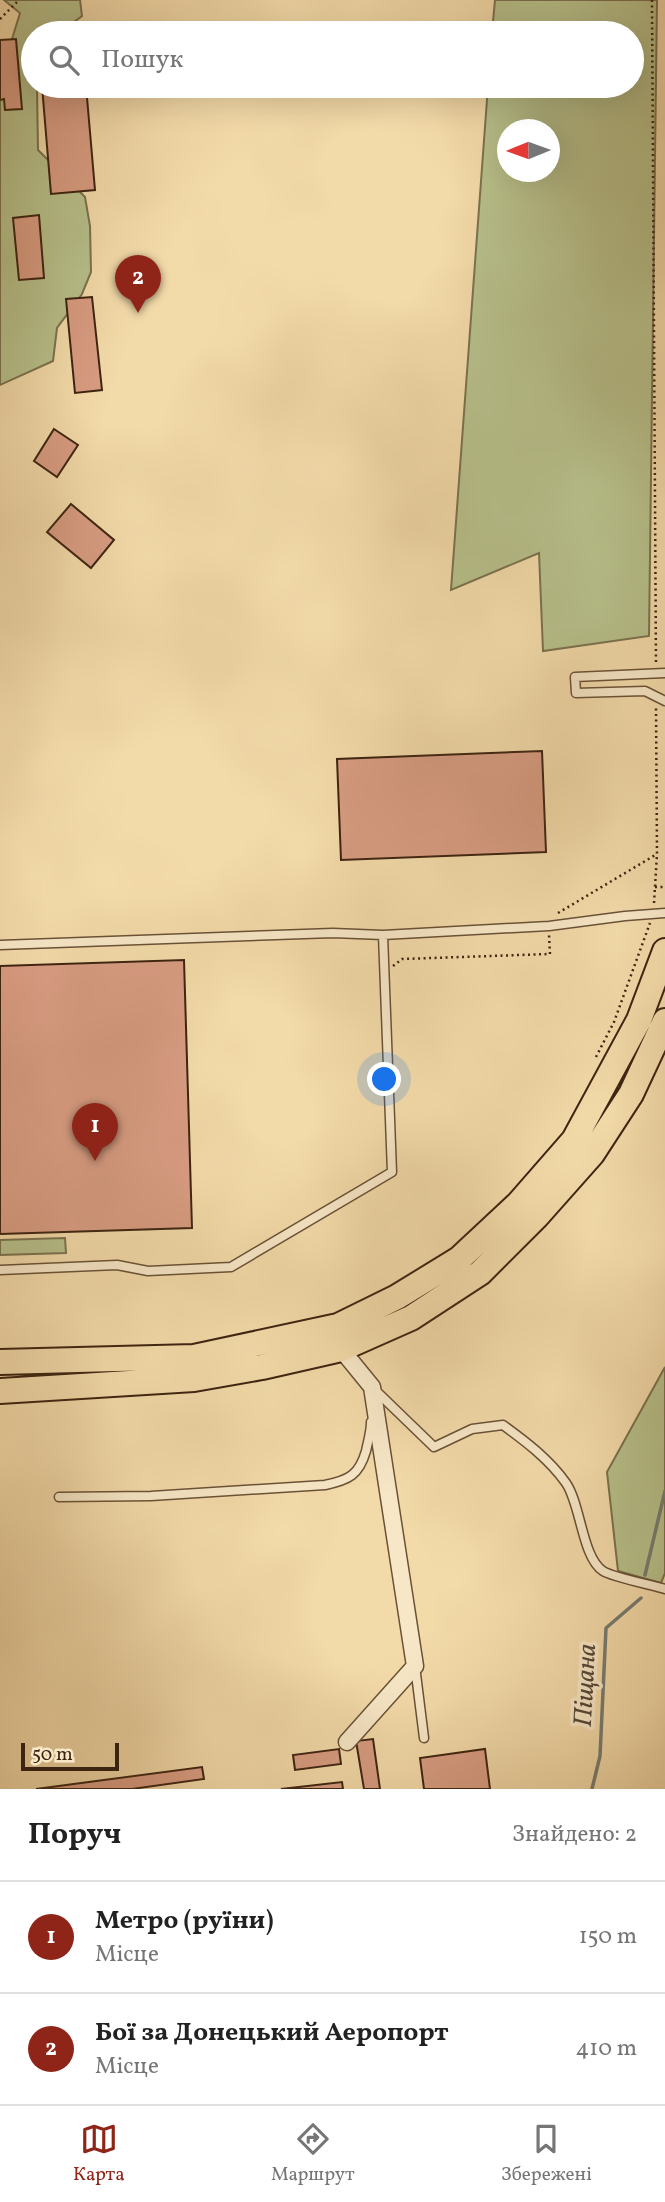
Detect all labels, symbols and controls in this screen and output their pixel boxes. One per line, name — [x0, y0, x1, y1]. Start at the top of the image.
search box — [21, 21, 644, 98]
icon: search — [45, 41, 83, 79]
text: Пошук — [101, 42, 183, 78]
north arrow — [497, 119, 560, 182]
pin: 2 — [115, 255, 161, 313]
your location — [367, 1062, 401, 1096]
pin: 1 — [72, 1103, 118, 1161]
water label: Піщана — [566, 1643, 606, 1728]
scale bar — [21, 1740, 119, 1772]
text: 50 m — [32, 1742, 73, 1768]
text: Поруч — [28, 1814, 121, 1856]
text: Знайдено: 2 — [512, 1819, 637, 1851]
text: Метро (руїни) — [95, 1903, 274, 1939]
text: 1 — [46, 1921, 56, 1953]
text: 150 m — [579, 1921, 637, 1953]
text: Місце — [95, 1939, 159, 1971]
text: Бої за Донецький Аеропорт — [95, 2015, 449, 2051]
text: 2 — [45, 2033, 57, 2065]
text: 410 m — [576, 2033, 637, 2065]
text: Місце — [95, 2051, 159, 2083]
tab: Карта — [73, 2120, 125, 2188]
tab: Маршрут — [271, 2120, 355, 2188]
tab: Збережені — [501, 2120, 592, 2188]

